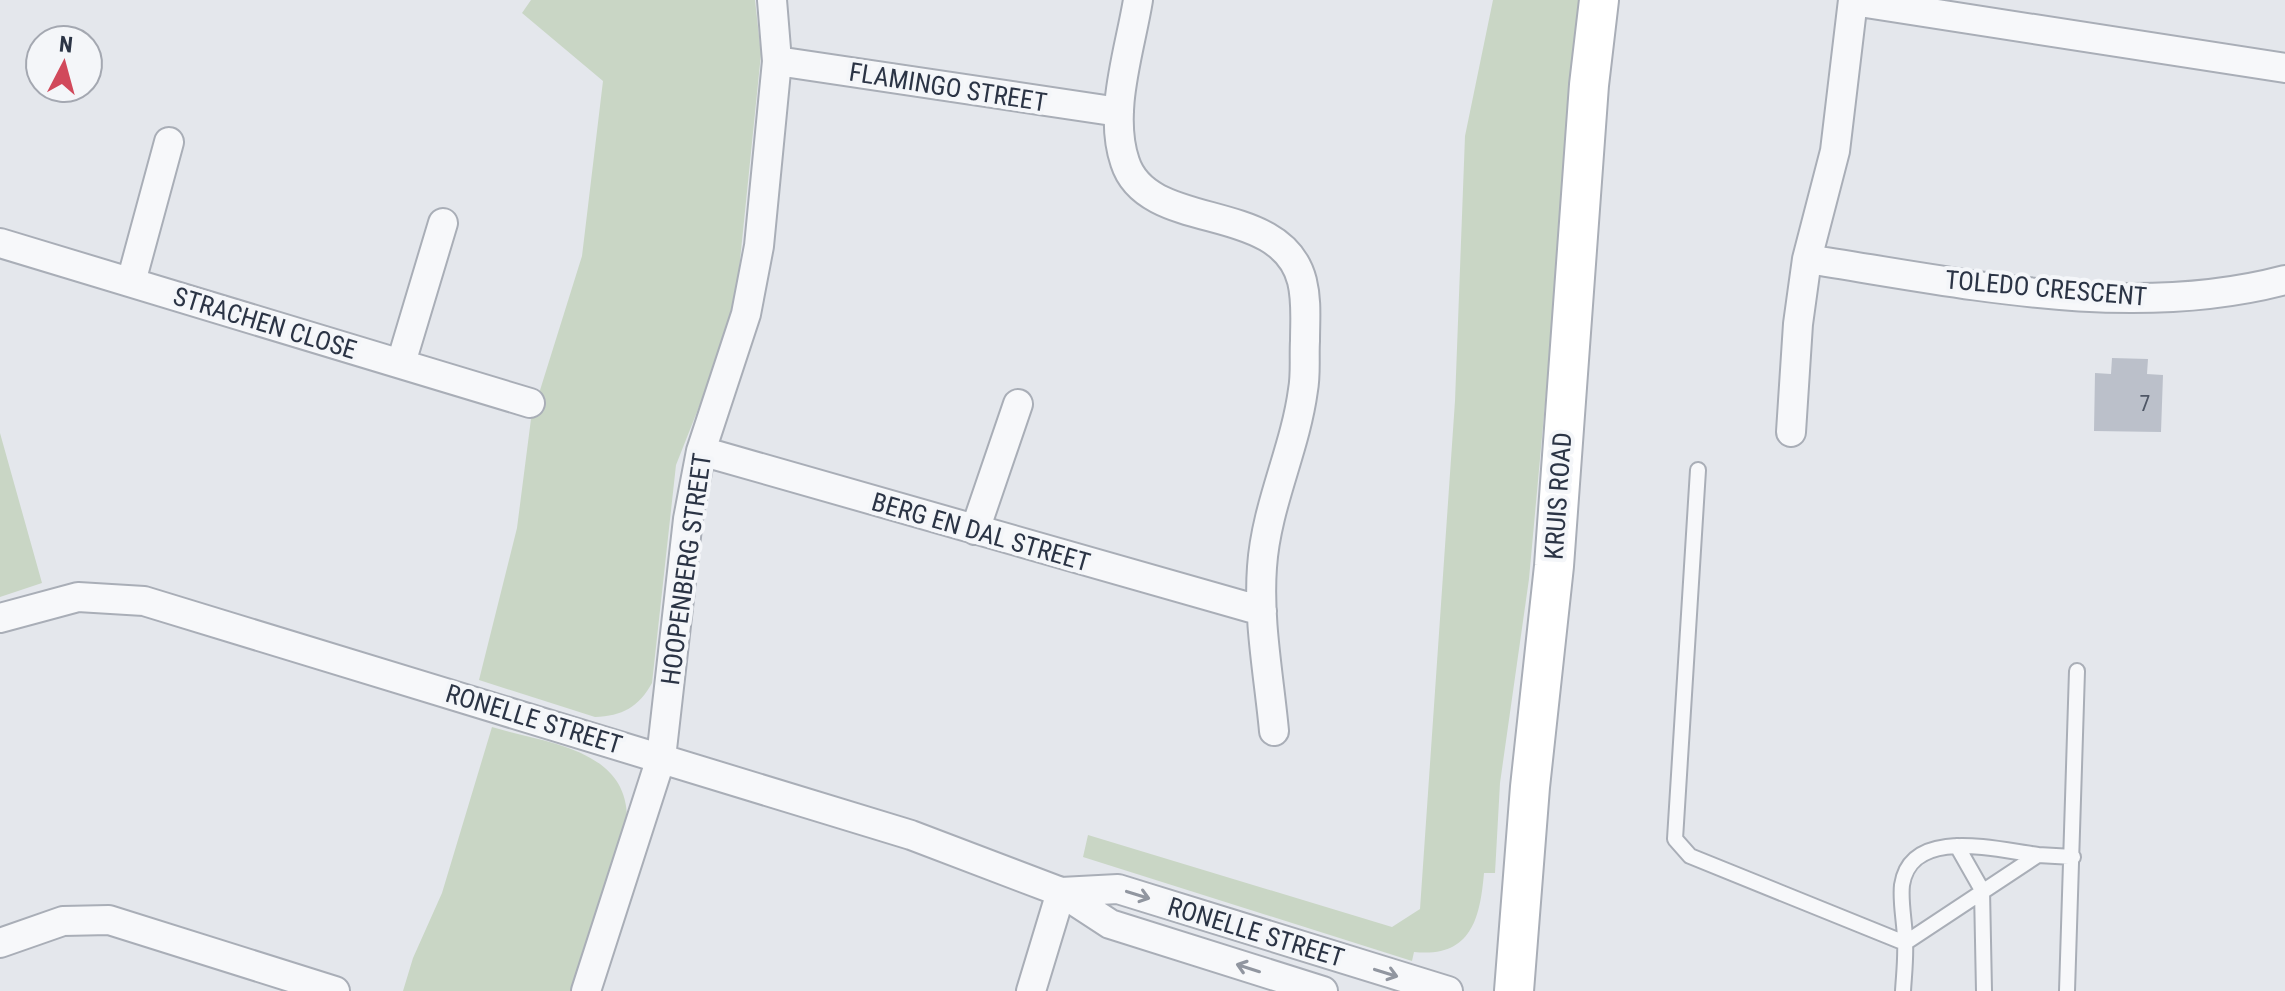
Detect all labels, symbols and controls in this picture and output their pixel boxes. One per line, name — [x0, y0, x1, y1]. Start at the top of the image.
north arrow — [24, 24, 104, 104]
text: N — [58, 31, 74, 58]
street label: FLAMINGO STREET — [847, 57, 1049, 117]
street label: TOLEDO CRESCENT — [1944, 264, 2148, 312]
street label: STRACHEN CLOSE — [170, 281, 360, 365]
house number: 7 — [2140, 391, 2150, 416]
street label: KRUIS ROAD — [1539, 431, 1577, 561]
street label: HOOPENBERG STREET — [655, 451, 717, 687]
street label: BERG EN DAL STREET — [868, 486, 1094, 578]
street label: RONELLE STREET — [442, 678, 626, 760]
one-way arrow — [1125, 888, 1151, 903]
street label: RONELLE STREET — [1164, 891, 1348, 973]
one-way arrow — [1236, 959, 1261, 974]
one-way arrow — [1374, 966, 1399, 981]

